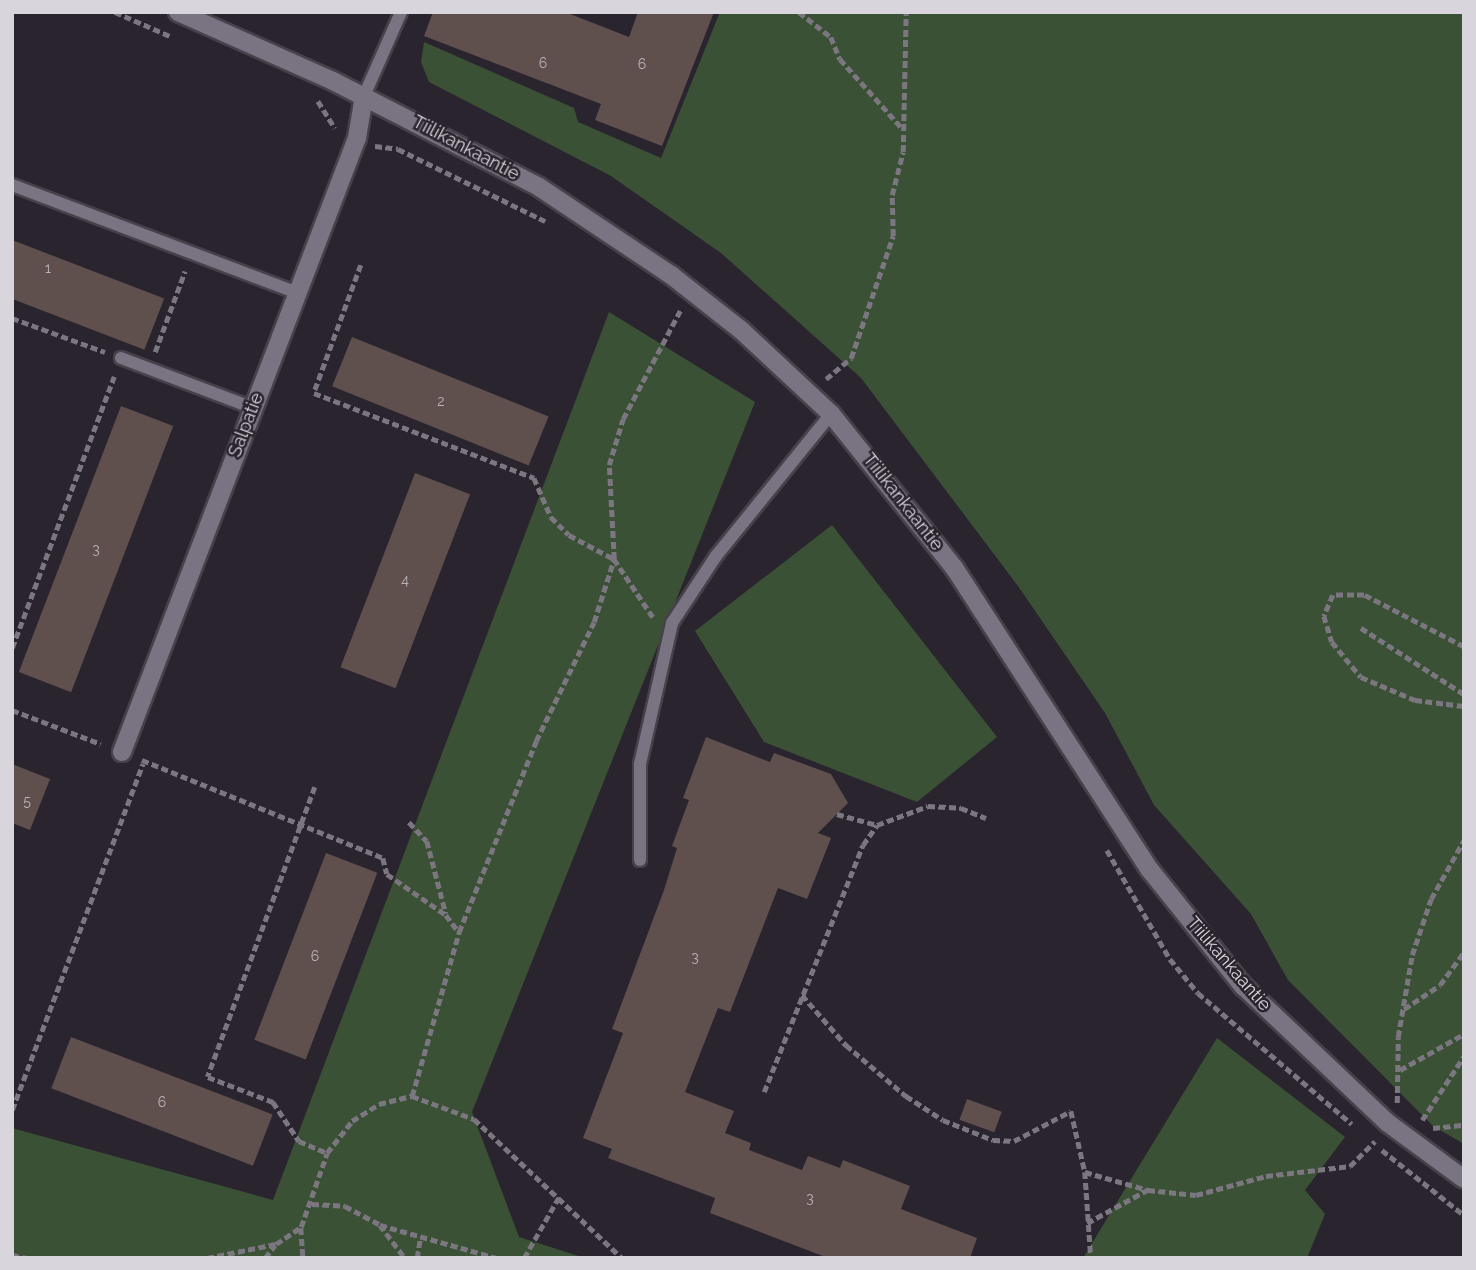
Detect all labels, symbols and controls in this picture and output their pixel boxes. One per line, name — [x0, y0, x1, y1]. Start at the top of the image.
house number: 6 — [539, 55, 547, 71]
house number: 6 — [638, 56, 646, 72]
street label: Tiilikankaantie — [409, 111, 523, 185]
house number: 1 — [45, 260, 51, 276]
street label: Salpatie — [224, 390, 268, 460]
house number: 2 — [437, 393, 445, 409]
street label: Tiilikankaantie — [858, 449, 948, 555]
house number: 3 — [92, 541, 100, 557]
house number: 4 — [401, 572, 409, 588]
house number: 5 — [23, 793, 31, 809]
street label: Tiilikankaantie — [1182, 913, 1276, 1015]
house number: 6 — [311, 948, 319, 964]
house number: 3 — [691, 949, 699, 965]
house number: 6 — [158, 1094, 166, 1110]
house number: 3 — [806, 1190, 814, 1206]

